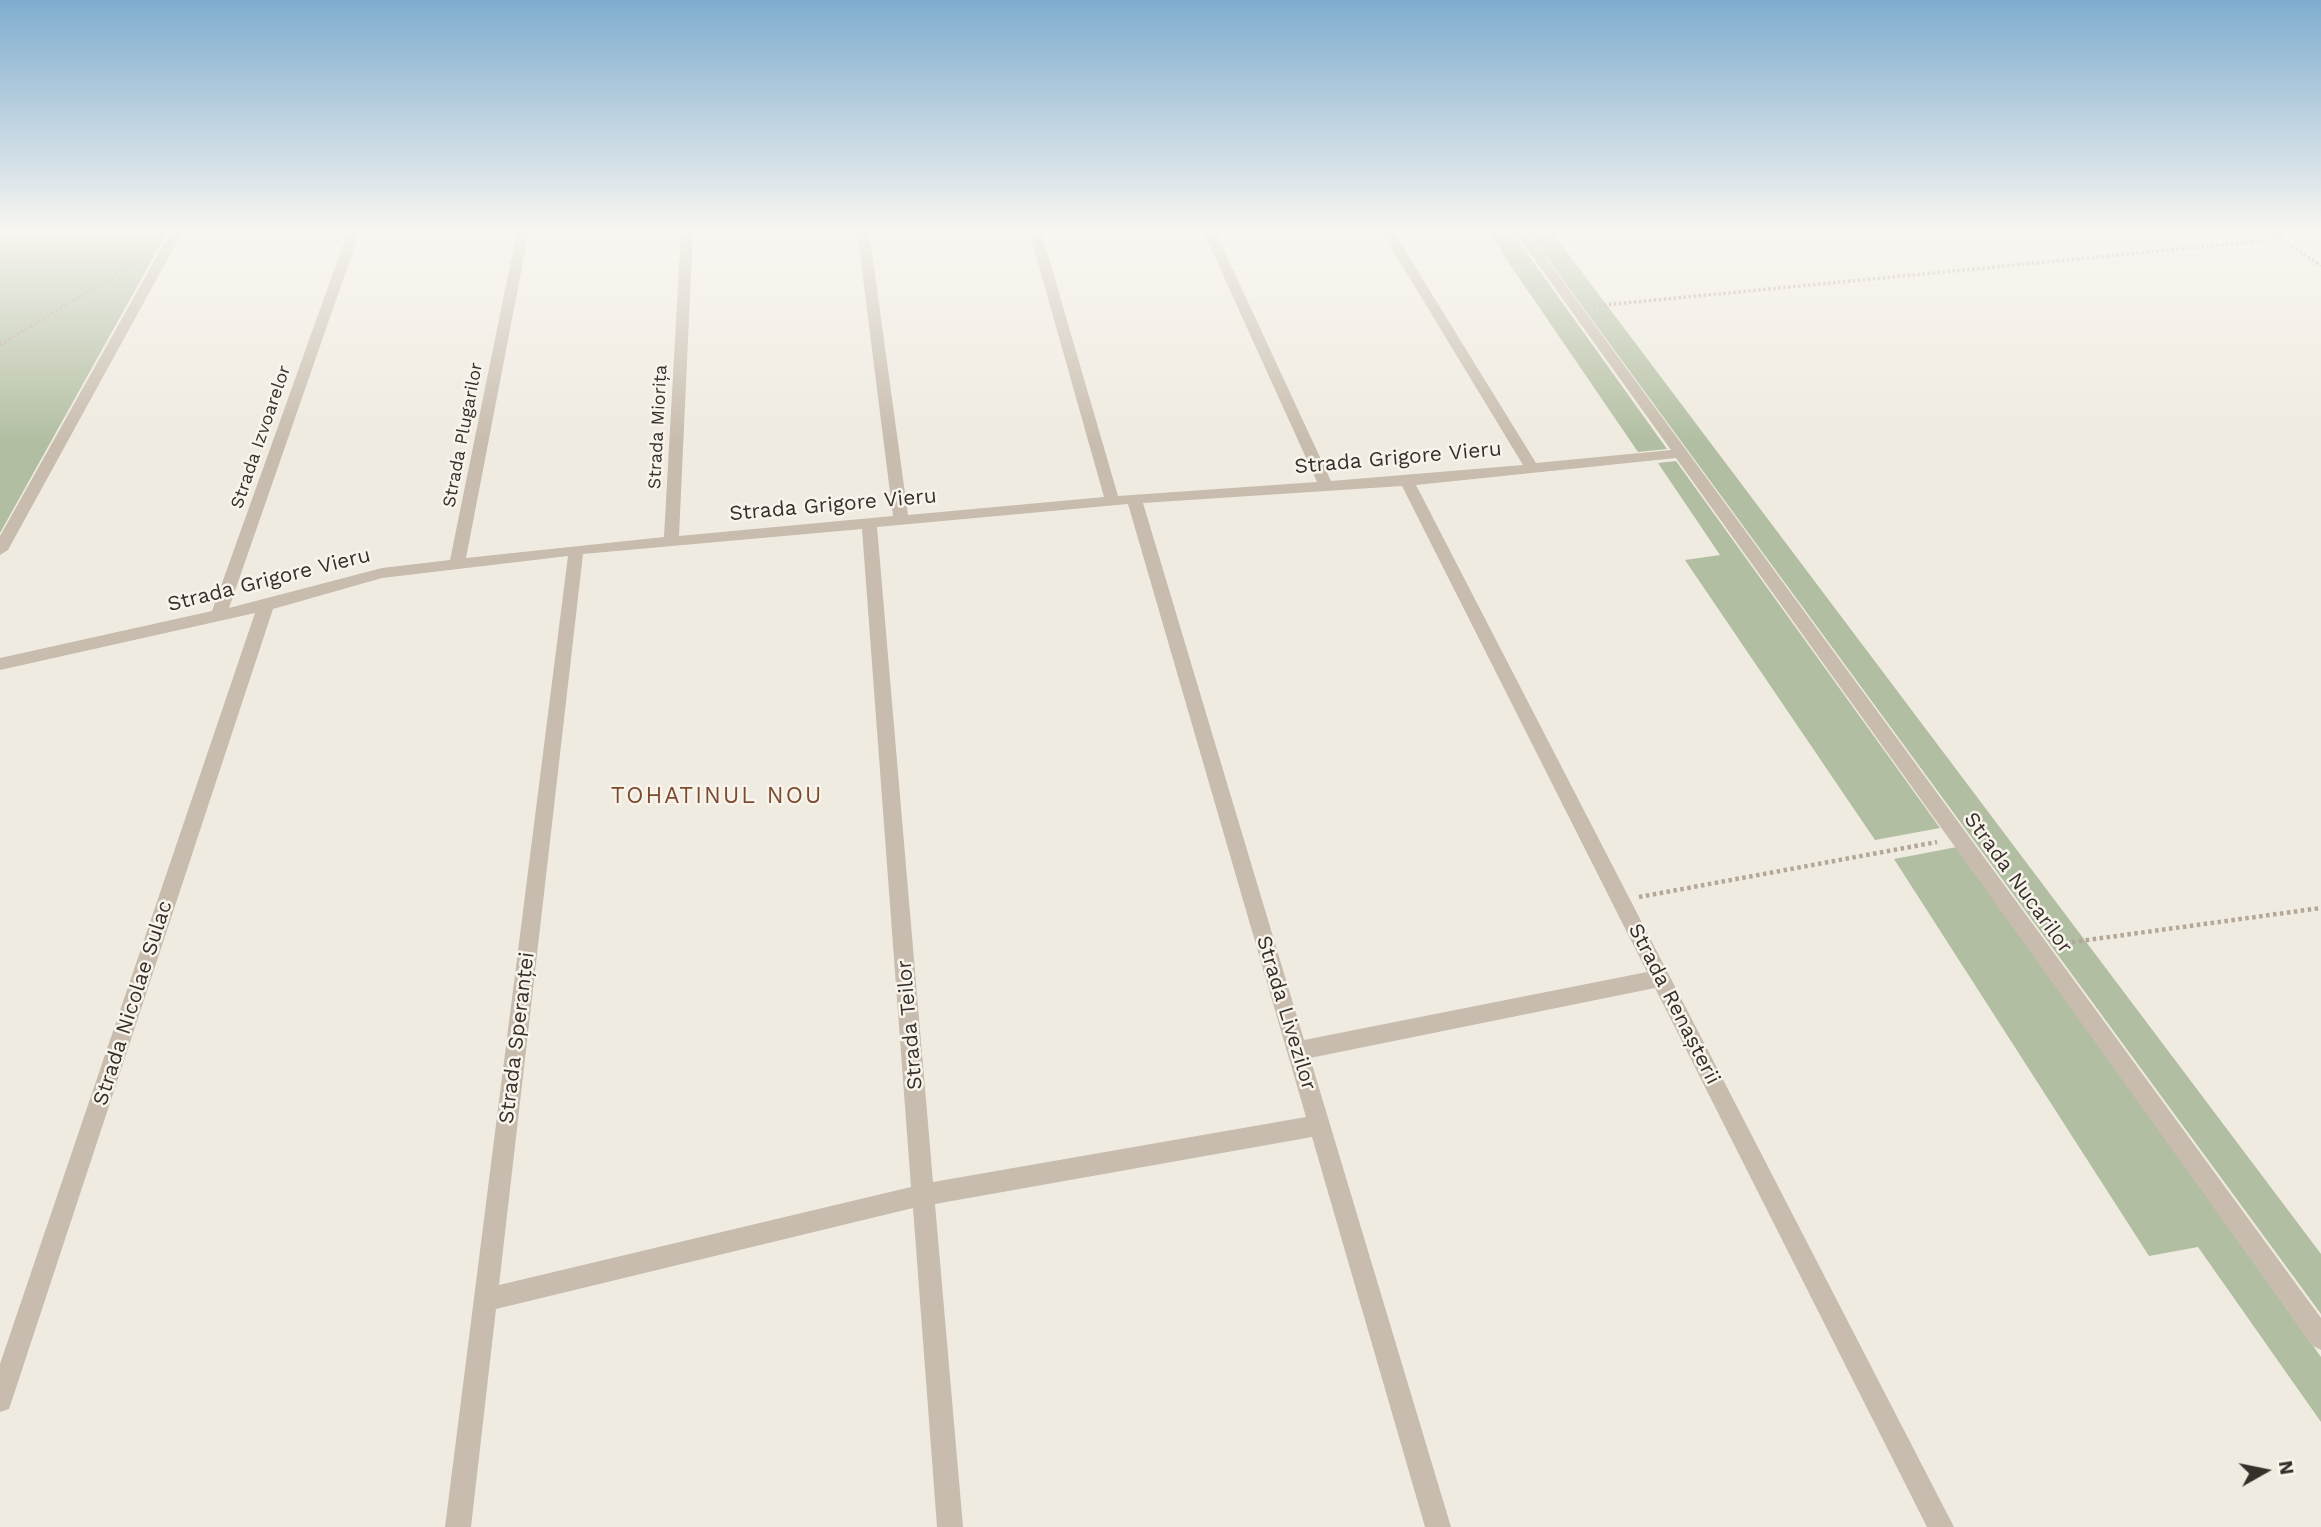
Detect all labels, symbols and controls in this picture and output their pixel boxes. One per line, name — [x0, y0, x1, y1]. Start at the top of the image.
street label: Strada Plugarilor — [438, 361, 488, 509]
street label: Strada Izvoarelor — [226, 362, 296, 512]
street label: Strada Miorița — [644, 364, 672, 490]
street label: Strada Grigore Vieru — [1293, 436, 1503, 480]
street label: Strada Grigore Vieru — [728, 483, 938, 527]
street label: Strada Grigore Vieru — [165, 543, 373, 617]
district label: TOHATINUL NOU — [612, 782, 822, 810]
street label: Strada Nucarilor — [1958, 808, 2078, 958]
street label: Strada Nicolae Sulac — [88, 897, 178, 1109]
street label: Strada Renașterii — [1623, 919, 1725, 1089]
street label: Strada Livezilor — [1251, 933, 1321, 1093]
street label: Strada Speranței — [494, 951, 540, 1125]
street label: Strada Teilor — [892, 959, 928, 1091]
north arrow — [2230, 1436, 2300, 1506]
text: N — [2274, 1459, 2299, 1476]

